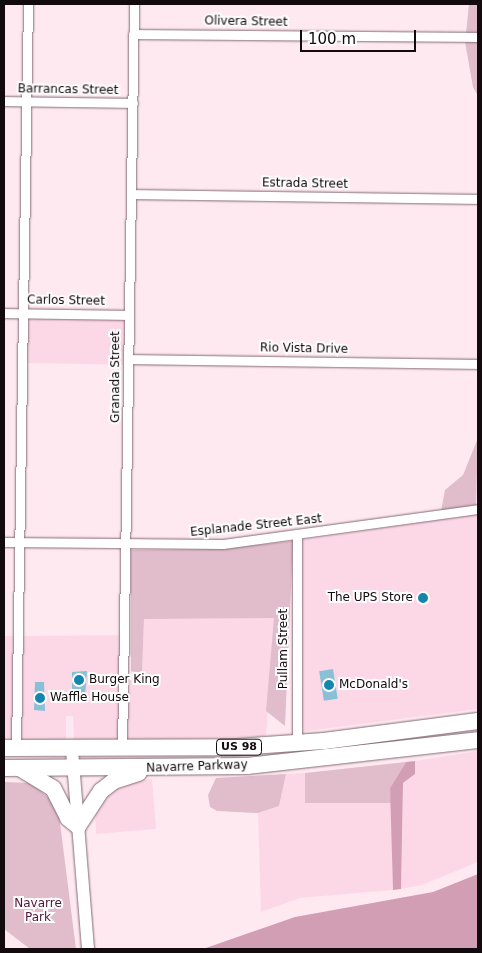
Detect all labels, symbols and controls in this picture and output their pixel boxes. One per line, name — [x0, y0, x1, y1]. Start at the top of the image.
street label: Olivera Street — [204, 14, 288, 30]
scale bar — [302, 20, 418, 52]
text: 100 m — [308, 30, 356, 48]
street label: Barrancas Street — [18, 82, 118, 98]
street label: Estrada Street — [262, 176, 348, 192]
street label: Carlos Street — [27, 293, 105, 309]
street label: Granada Street — [109, 331, 123, 423]
street label: Rio Vista Drive — [260, 341, 348, 357]
street label: Esplanade Street East — [190, 512, 322, 540]
place label: The UPS Store — [328, 591, 413, 605]
marker: The UPS Store — [417, 592, 429, 604]
street label: Pullam Street — [277, 609, 291, 689]
place label: Burger King — [89, 673, 160, 687]
marker: Burger King — [73, 674, 85, 686]
place label: McDonald's — [339, 678, 408, 692]
marker: McDonald's — [323, 679, 335, 691]
place label: Waffle House — [50, 691, 129, 705]
marker: Waffle House — [34, 692, 46, 704]
road number: US 98 — [215, 739, 263, 756]
street label: Navarre Parkway — [146, 758, 248, 776]
park label: Navarre Park — [14, 897, 62, 925]

